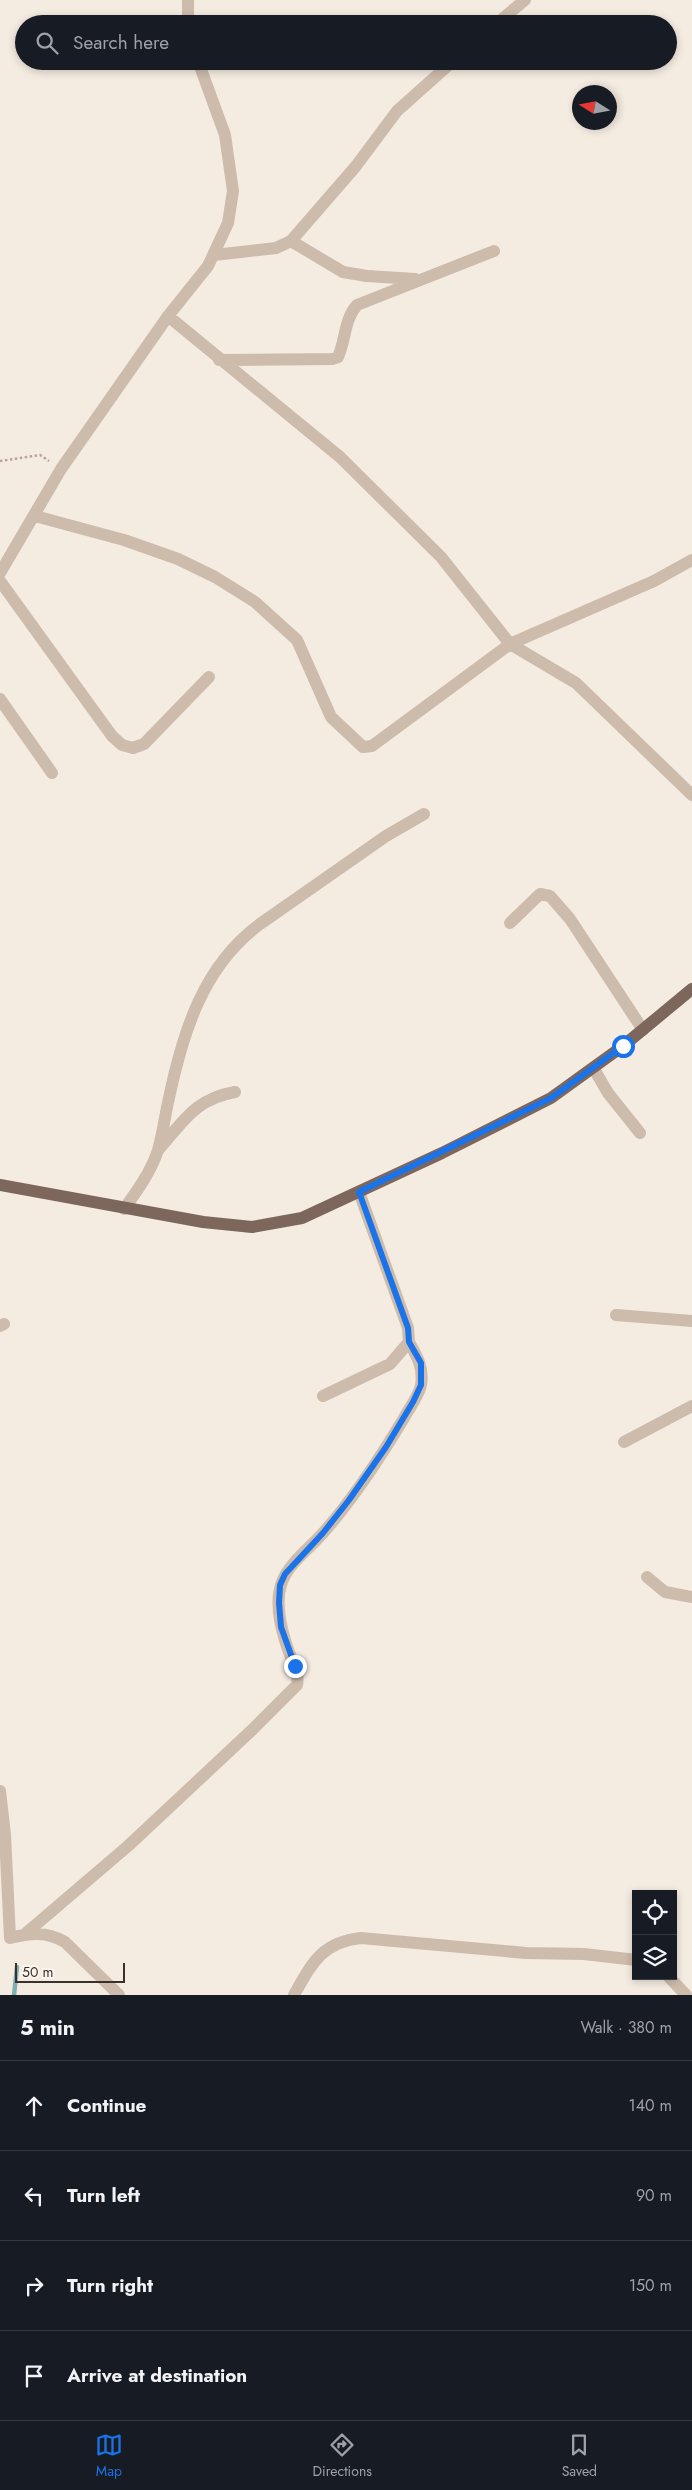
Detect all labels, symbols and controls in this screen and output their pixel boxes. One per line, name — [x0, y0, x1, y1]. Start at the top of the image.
search box — [15, 15, 677, 70]
icon: search — [33, 29, 61, 57]
text: Search here — [73, 29, 169, 56]
north arrow — [572, 85, 617, 130]
route start — [612, 1035, 635, 1058]
route end — [284, 1655, 307, 1678]
map controls — [632, 1890, 677, 1980]
button: locate — [632, 1890, 677, 1935]
button: layers — [632, 1935, 677, 1980]
scale bar — [15, 1960, 125, 1983]
text: 50 m — [22, 1962, 53, 1982]
text: 5 min — [20, 2013, 75, 2043]
text: Walk · 380 m — [581, 2016, 672, 2039]
icon: ahead — [20, 2092, 48, 2120]
text: Continue — [67, 2092, 146, 2119]
text: 140 m — [629, 2094, 672, 2117]
icon: left — [20, 2182, 48, 2210]
text: Turn left — [67, 2182, 140, 2209]
text: 90 m — [636, 2184, 672, 2207]
icon: right — [20, 2272, 48, 2300]
text: Turn right — [67, 2272, 153, 2299]
text: 150 m — [629, 2274, 672, 2297]
icon: arrive — [20, 2362, 48, 2390]
text: Arrive at destination — [67, 2362, 247, 2389]
tab: Map — [95, 2431, 123, 2481]
tab: Directions — [313, 2431, 372, 2481]
tab: Saved — [562, 2431, 597, 2481]

